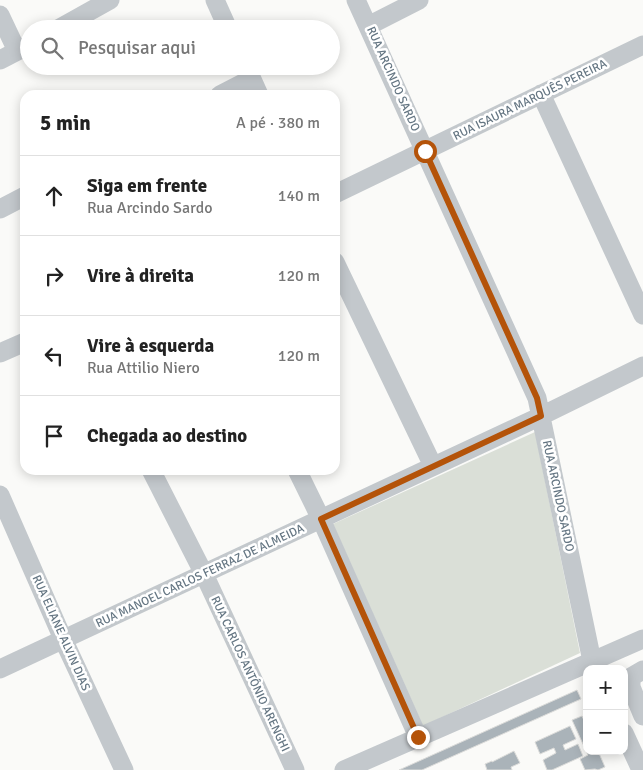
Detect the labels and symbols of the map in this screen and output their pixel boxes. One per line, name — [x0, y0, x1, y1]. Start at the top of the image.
street label: RUA ARCINDO SARDO — [363, 24, 423, 134]
street label: RUA ISAURA MARQUÊS PEREIRA — [451, 56, 610, 144]
route start — [414, 140, 437, 163]
street label: RUA ARCINDO SARDO — [539, 439, 577, 553]
street label: RUA MANOEL CARLOS FERRAZ DE ALMEIDA — [93, 521, 307, 631]
street label: RUA ELIANE ALVIN DIAS — [29, 573, 93, 694]
street label: RUA CARLOS ANTÔNIO ARENGHI — [207, 594, 293, 754]
route end — [407, 726, 430, 749]

